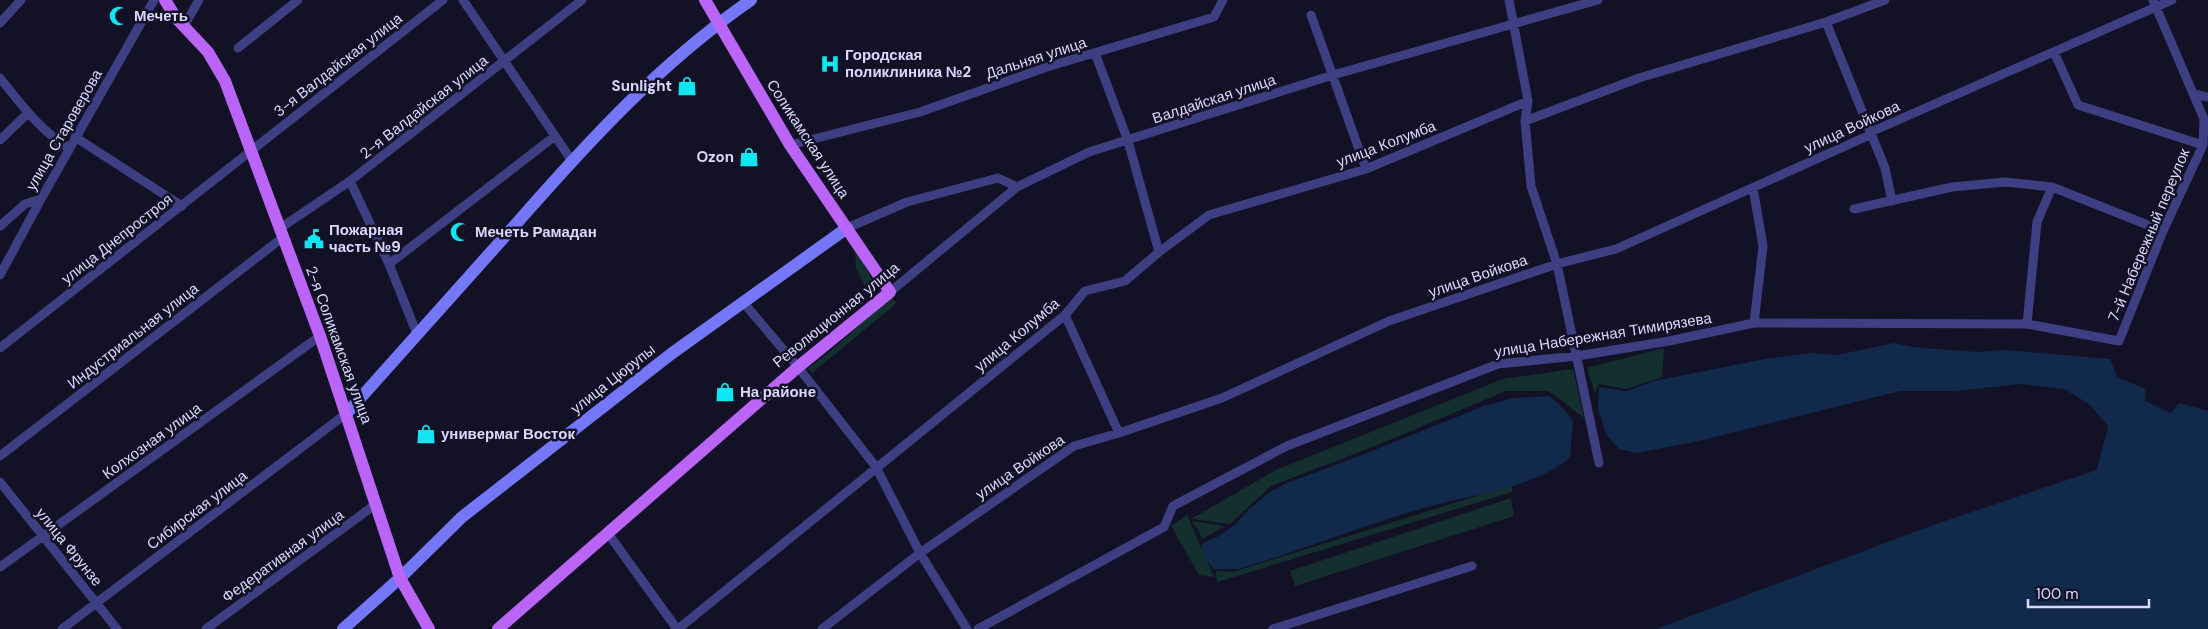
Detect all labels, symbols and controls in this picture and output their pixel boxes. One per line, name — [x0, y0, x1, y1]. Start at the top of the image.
mosque icon: Мечеть — [108, 5, 130, 27]
place label: Мечеть — [134, 6, 188, 26]
street label: 3-я Валдайская улица — [270, 8, 407, 121]
street label: Дальняя улица — [983, 32, 1090, 84]
place label: Городская поликлиника №2 — [845, 45, 971, 82]
street label: 2-я Валдайская улица — [356, 50, 493, 163]
hospital icon: Городская поликлиника №2 — [819, 53, 841, 75]
street label: улица Староверова — [21, 65, 107, 194]
street label: Валдайская улица — [1150, 69, 1279, 128]
shop icon: Sunlight — [676, 75, 698, 97]
place label: Sunlight — [612, 76, 672, 96]
street label: Соликамская улица — [762, 76, 854, 203]
street label: улица Войкова — [1801, 96, 1904, 158]
street label: улица Колумба — [1333, 116, 1439, 172]
street label: 7-й Набережный переулок — [2103, 145, 2195, 324]
shop icon: Ozon — [738, 146, 760, 168]
place label: Ozon — [696, 147, 734, 167]
street label: улица Днепростроя — [57, 189, 177, 289]
place label: Пожарная часть №9 — [329, 220, 403, 257]
mosque icon: Мечеть Рамадан — [449, 221, 471, 243]
place label: Мечеть Рамадан — [475, 222, 597, 242]
public building icon: Пожарная часть №9 — [303, 228, 325, 250]
street label: улица Войкова — [1426, 250, 1531, 302]
street label: Революционная улица — [769, 257, 904, 372]
street label: 2-я Соликамская улица — [301, 263, 377, 427]
street label: Индустриальная улица — [63, 278, 203, 393]
street label: улица Колумба — [970, 293, 1064, 376]
street label: улица Набережная Тимирязева — [1493, 308, 1714, 362]
street label: улица Цюрупы — [567, 340, 659, 418]
shop icon: На районе — [714, 381, 736, 403]
place label: На районе — [740, 382, 816, 402]
street label: Колхозная улица — [98, 398, 206, 484]
shop icon: универмаг Восток — [415, 423, 437, 445]
place label: универмаг Восток — [441, 424, 575, 444]
street label: улица Войкова — [972, 429, 1069, 504]
street label: Сибирская улица — [143, 465, 252, 554]
street label: улица Фрунзе — [31, 504, 107, 590]
street label: Федеративная улица — [218, 505, 348, 607]
scale bar — [2028, 576, 2149, 608]
text: 100 m — [2036, 584, 2079, 604]

